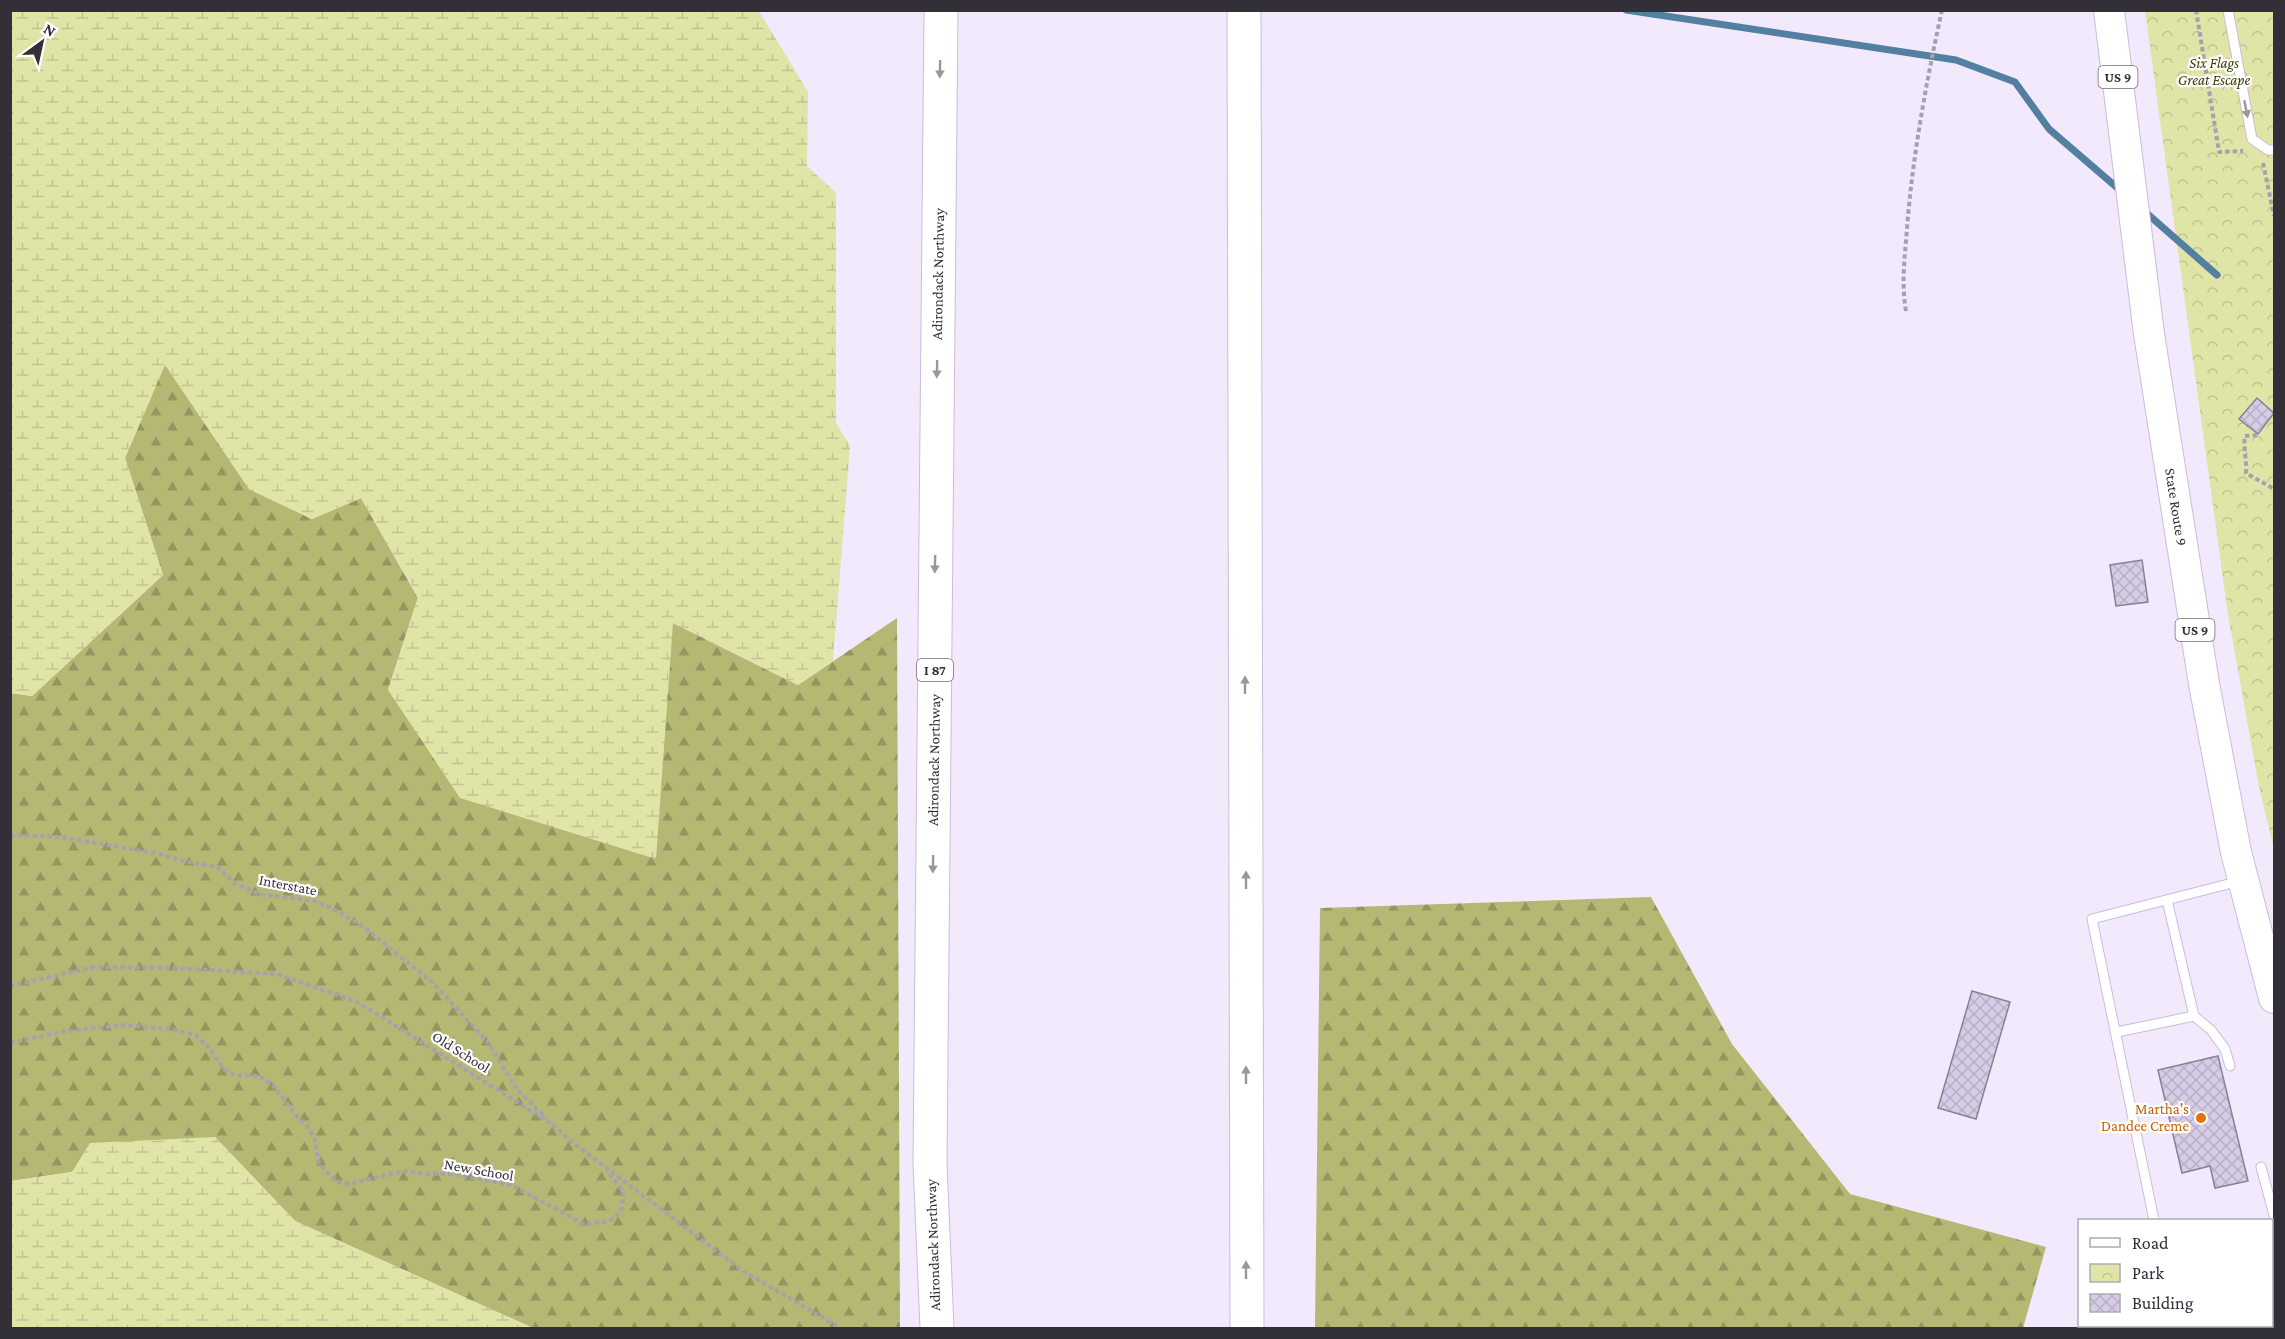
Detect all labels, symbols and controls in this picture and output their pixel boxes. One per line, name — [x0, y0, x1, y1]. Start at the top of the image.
north arrow — [12, 12, 72, 72]
text: N — [41, 20, 59, 40]
park label: Six Flags Great Escape — [2178, 55, 2250, 89]
one-way arrow — [935, 59, 945, 78]
road number: US 9 — [2098, 66, 2138, 88]
one-way arrow — [2242, 100, 2251, 119]
street label: Adirondack Northway — [929, 208, 948, 340]
one-way arrow — [932, 359, 942, 378]
street label: State Route 9 — [2162, 467, 2190, 547]
one-way arrow — [931, 554, 940, 573]
road number: US 9 — [2176, 619, 2214, 641]
road number: I 87 — [917, 659, 953, 681]
one-way arrow — [1240, 676, 1250, 695]
street label: Adirondack Northway — [925, 694, 944, 826]
one-way arrow — [928, 854, 938, 873]
one-way arrow — [1241, 871, 1251, 890]
street label: Interstate — [258, 872, 319, 899]
street label: Old School — [429, 1028, 493, 1076]
one-way arrow — [1241, 1066, 1251, 1085]
place label: Martha's Dandee Creme — [2101, 1101, 2189, 1134]
marker: Martha's Dandee Creme — [2194, 1111, 2208, 1125]
street label: New School — [443, 1156, 515, 1184]
street label: Adirondack Northway — [923, 1179, 944, 1311]
legend — [2078, 1219, 2273, 1327]
text: Road — [2132, 1233, 2169, 1253]
one-way arrow — [1241, 1261, 1251, 1280]
text: Park — [2132, 1263, 2164, 1283]
text: Building — [2132, 1293, 2194, 1313]

